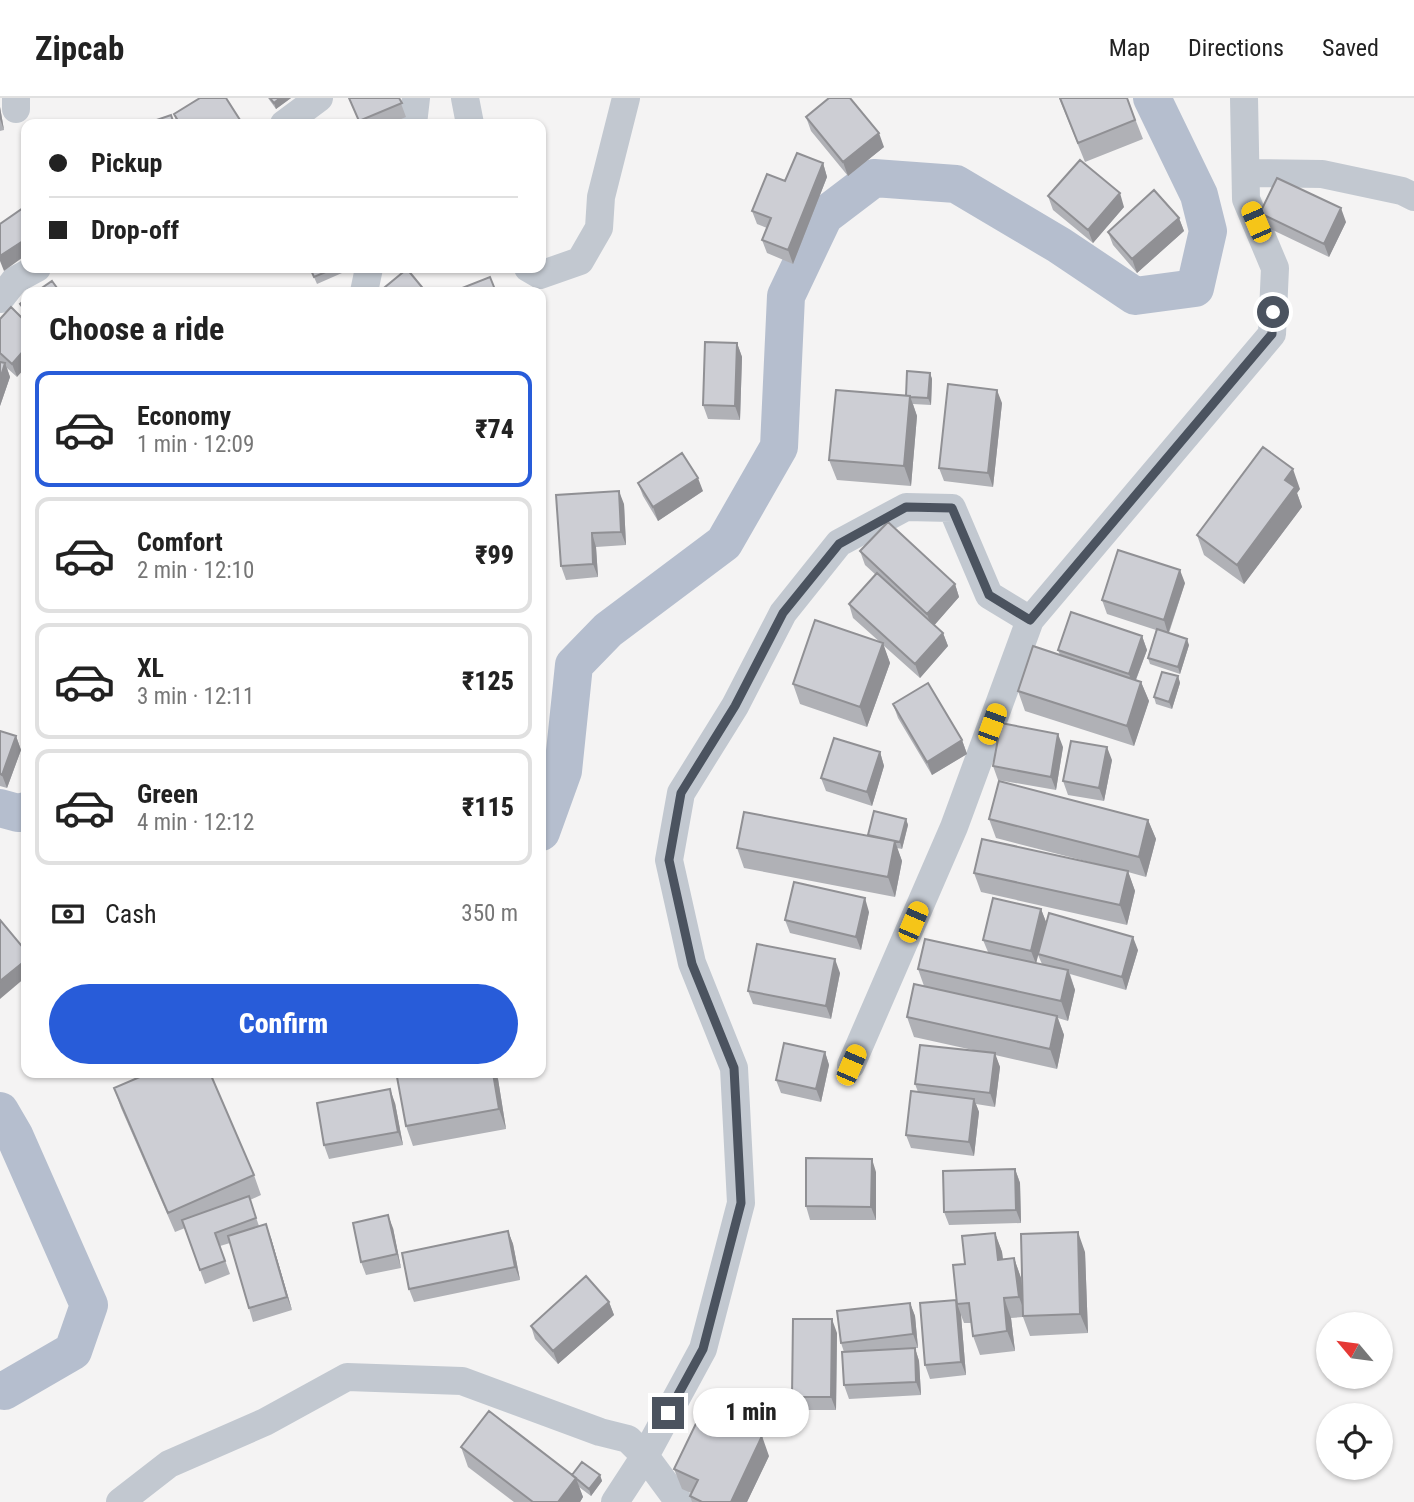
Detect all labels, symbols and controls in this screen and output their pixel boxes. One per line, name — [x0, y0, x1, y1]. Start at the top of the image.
text: Zipcab — [35, 29, 124, 68]
text: Map — [1109, 34, 1150, 62]
text: Directions — [1188, 34, 1284, 62]
text: Saved — [1322, 34, 1379, 62]
text: Pickup — [91, 148, 162, 178]
car — [1239, 199, 1274, 245]
text: Drop-off — [91, 215, 179, 245]
route start — [1257, 296, 1289, 328]
text: Choose a ride — [49, 310, 224, 348]
icon: car — [53, 398, 116, 461]
text: Economy — [137, 401, 231, 431]
text: ₹74 — [475, 414, 514, 444]
text: 1 min · 12:09 — [137, 431, 254, 458]
icon: car — [53, 524, 116, 587]
text: Comfort — [137, 527, 223, 557]
text: ₹99 — [475, 540, 514, 570]
text: 2 min · 12:10 — [137, 557, 254, 584]
icon: car — [53, 650, 116, 713]
text: XL — [137, 653, 164, 683]
text: ₹125 — [462, 666, 514, 696]
text: 3 min · 12:11 — [137, 683, 254, 710]
car — [975, 701, 1010, 747]
icon: car — [53, 776, 116, 839]
text: Green — [137, 779, 198, 809]
text: ₹115 — [462, 792, 514, 822]
text: 4 min · 12:12 — [137, 809, 254, 836]
icon: cash — [49, 895, 87, 933]
text: Cash — [105, 899, 157, 929]
car — [896, 899, 931, 945]
text: 350 m — [461, 900, 518, 927]
button: Confirm — [49, 984, 518, 1064]
car — [834, 1042, 869, 1088]
north arrow — [1316, 1312, 1393, 1390]
map controls — [1316, 1312, 1393, 1480]
callout: 1 min — [692, 1388, 808, 1438]
route end — [652, 1397, 684, 1429]
text: 1 min — [725, 1399, 777, 1426]
button: locate — [1316, 1403, 1393, 1480]

